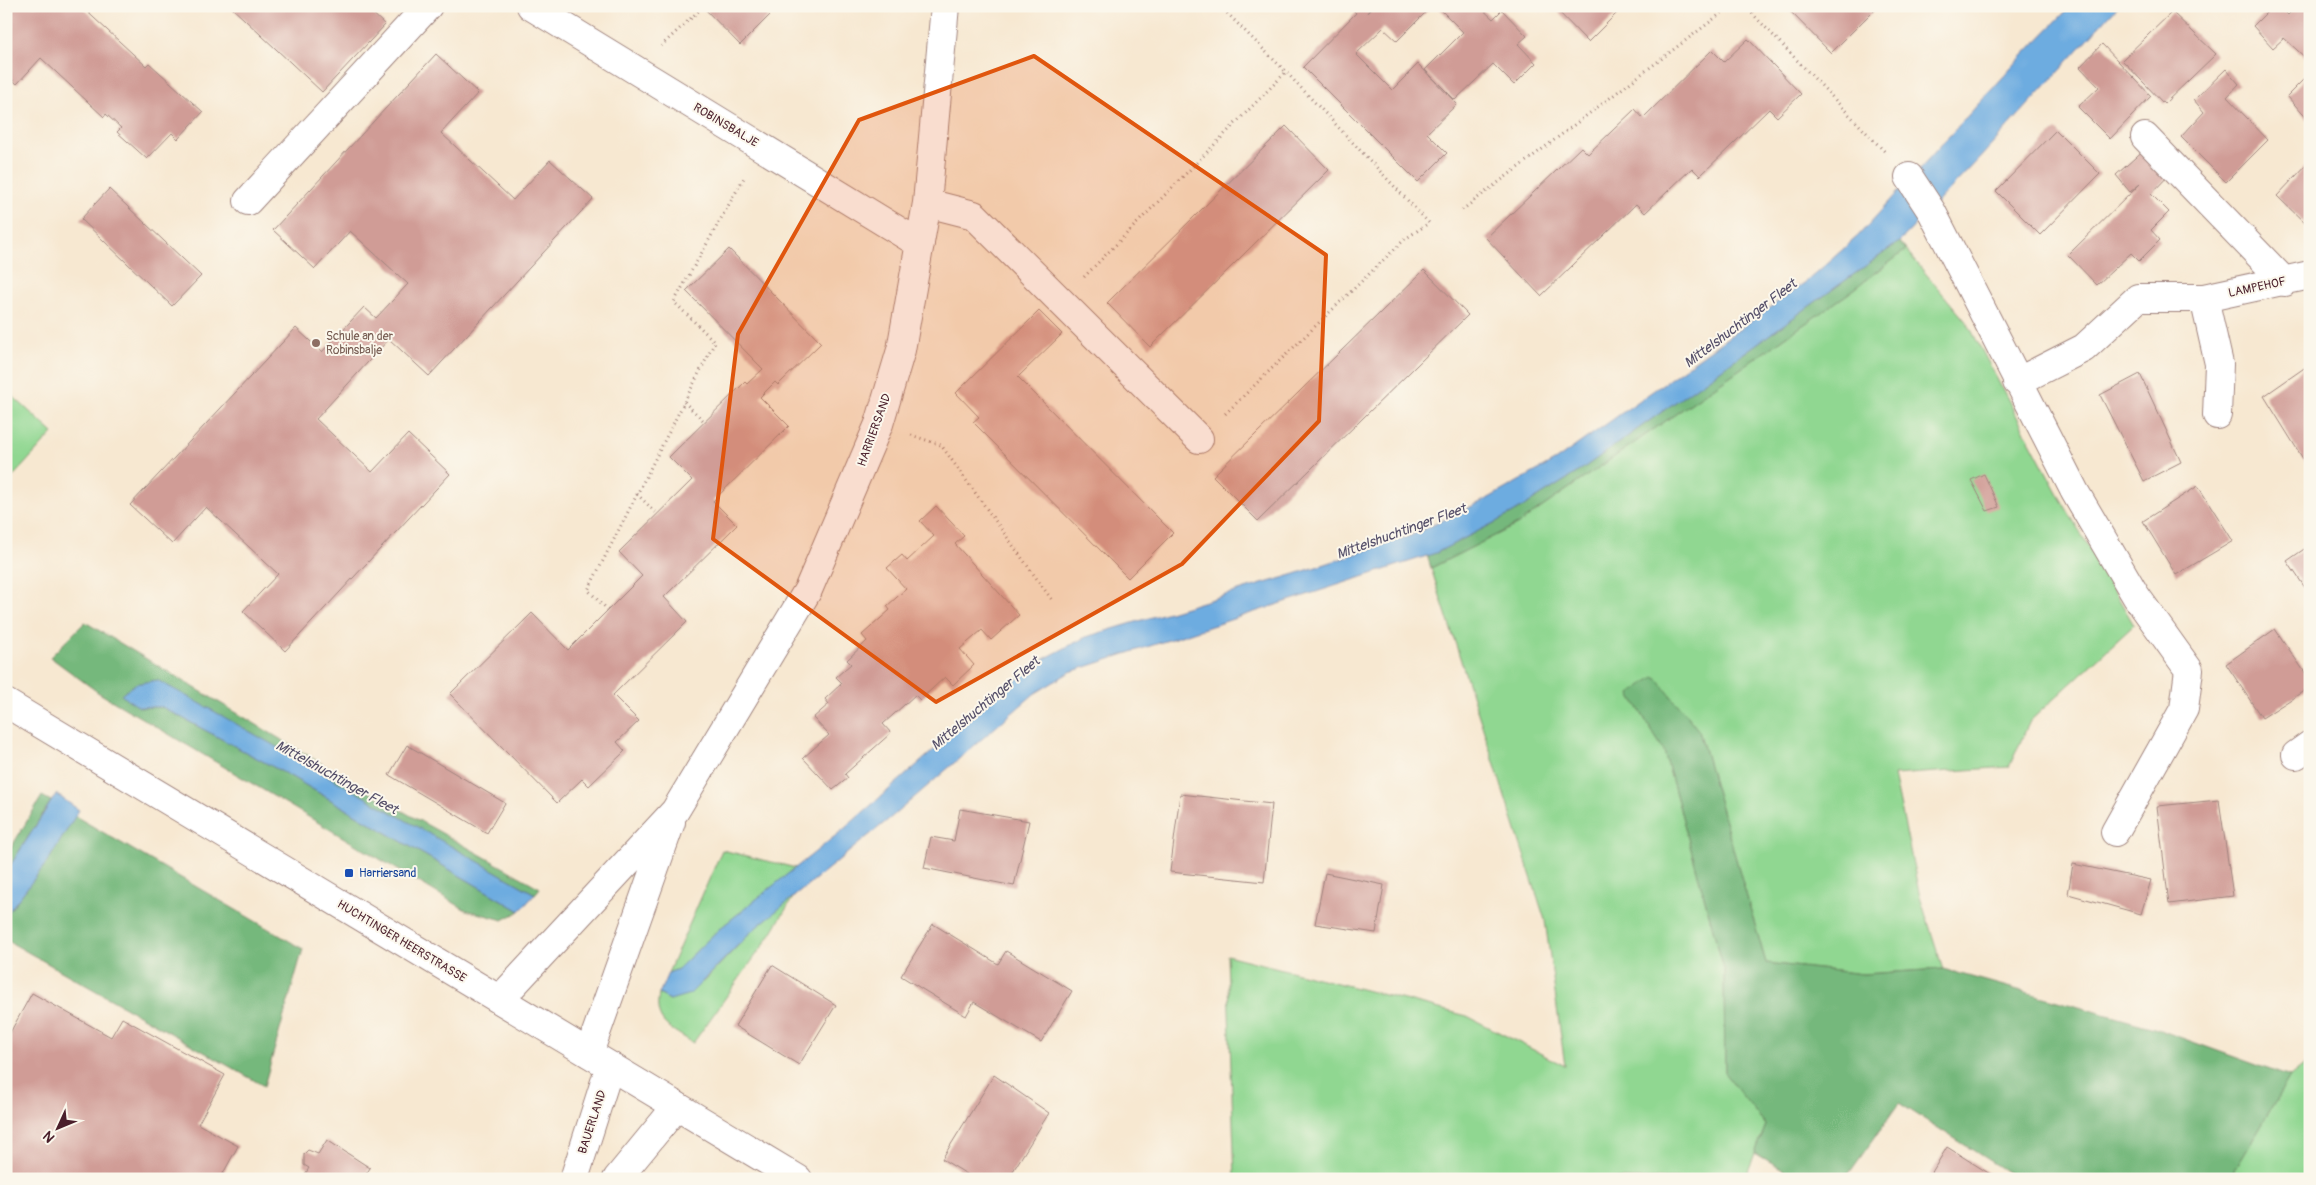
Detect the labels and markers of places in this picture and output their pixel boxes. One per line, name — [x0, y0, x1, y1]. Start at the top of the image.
place label: Schule an der Robinsbalje — [326, 329, 394, 358]
marker: Schule an der Robinsbalje — [310, 337, 322, 349]
place label: Harriersand — [359, 866, 416, 881]
marker: Harriersand — [343, 867, 355, 879]

